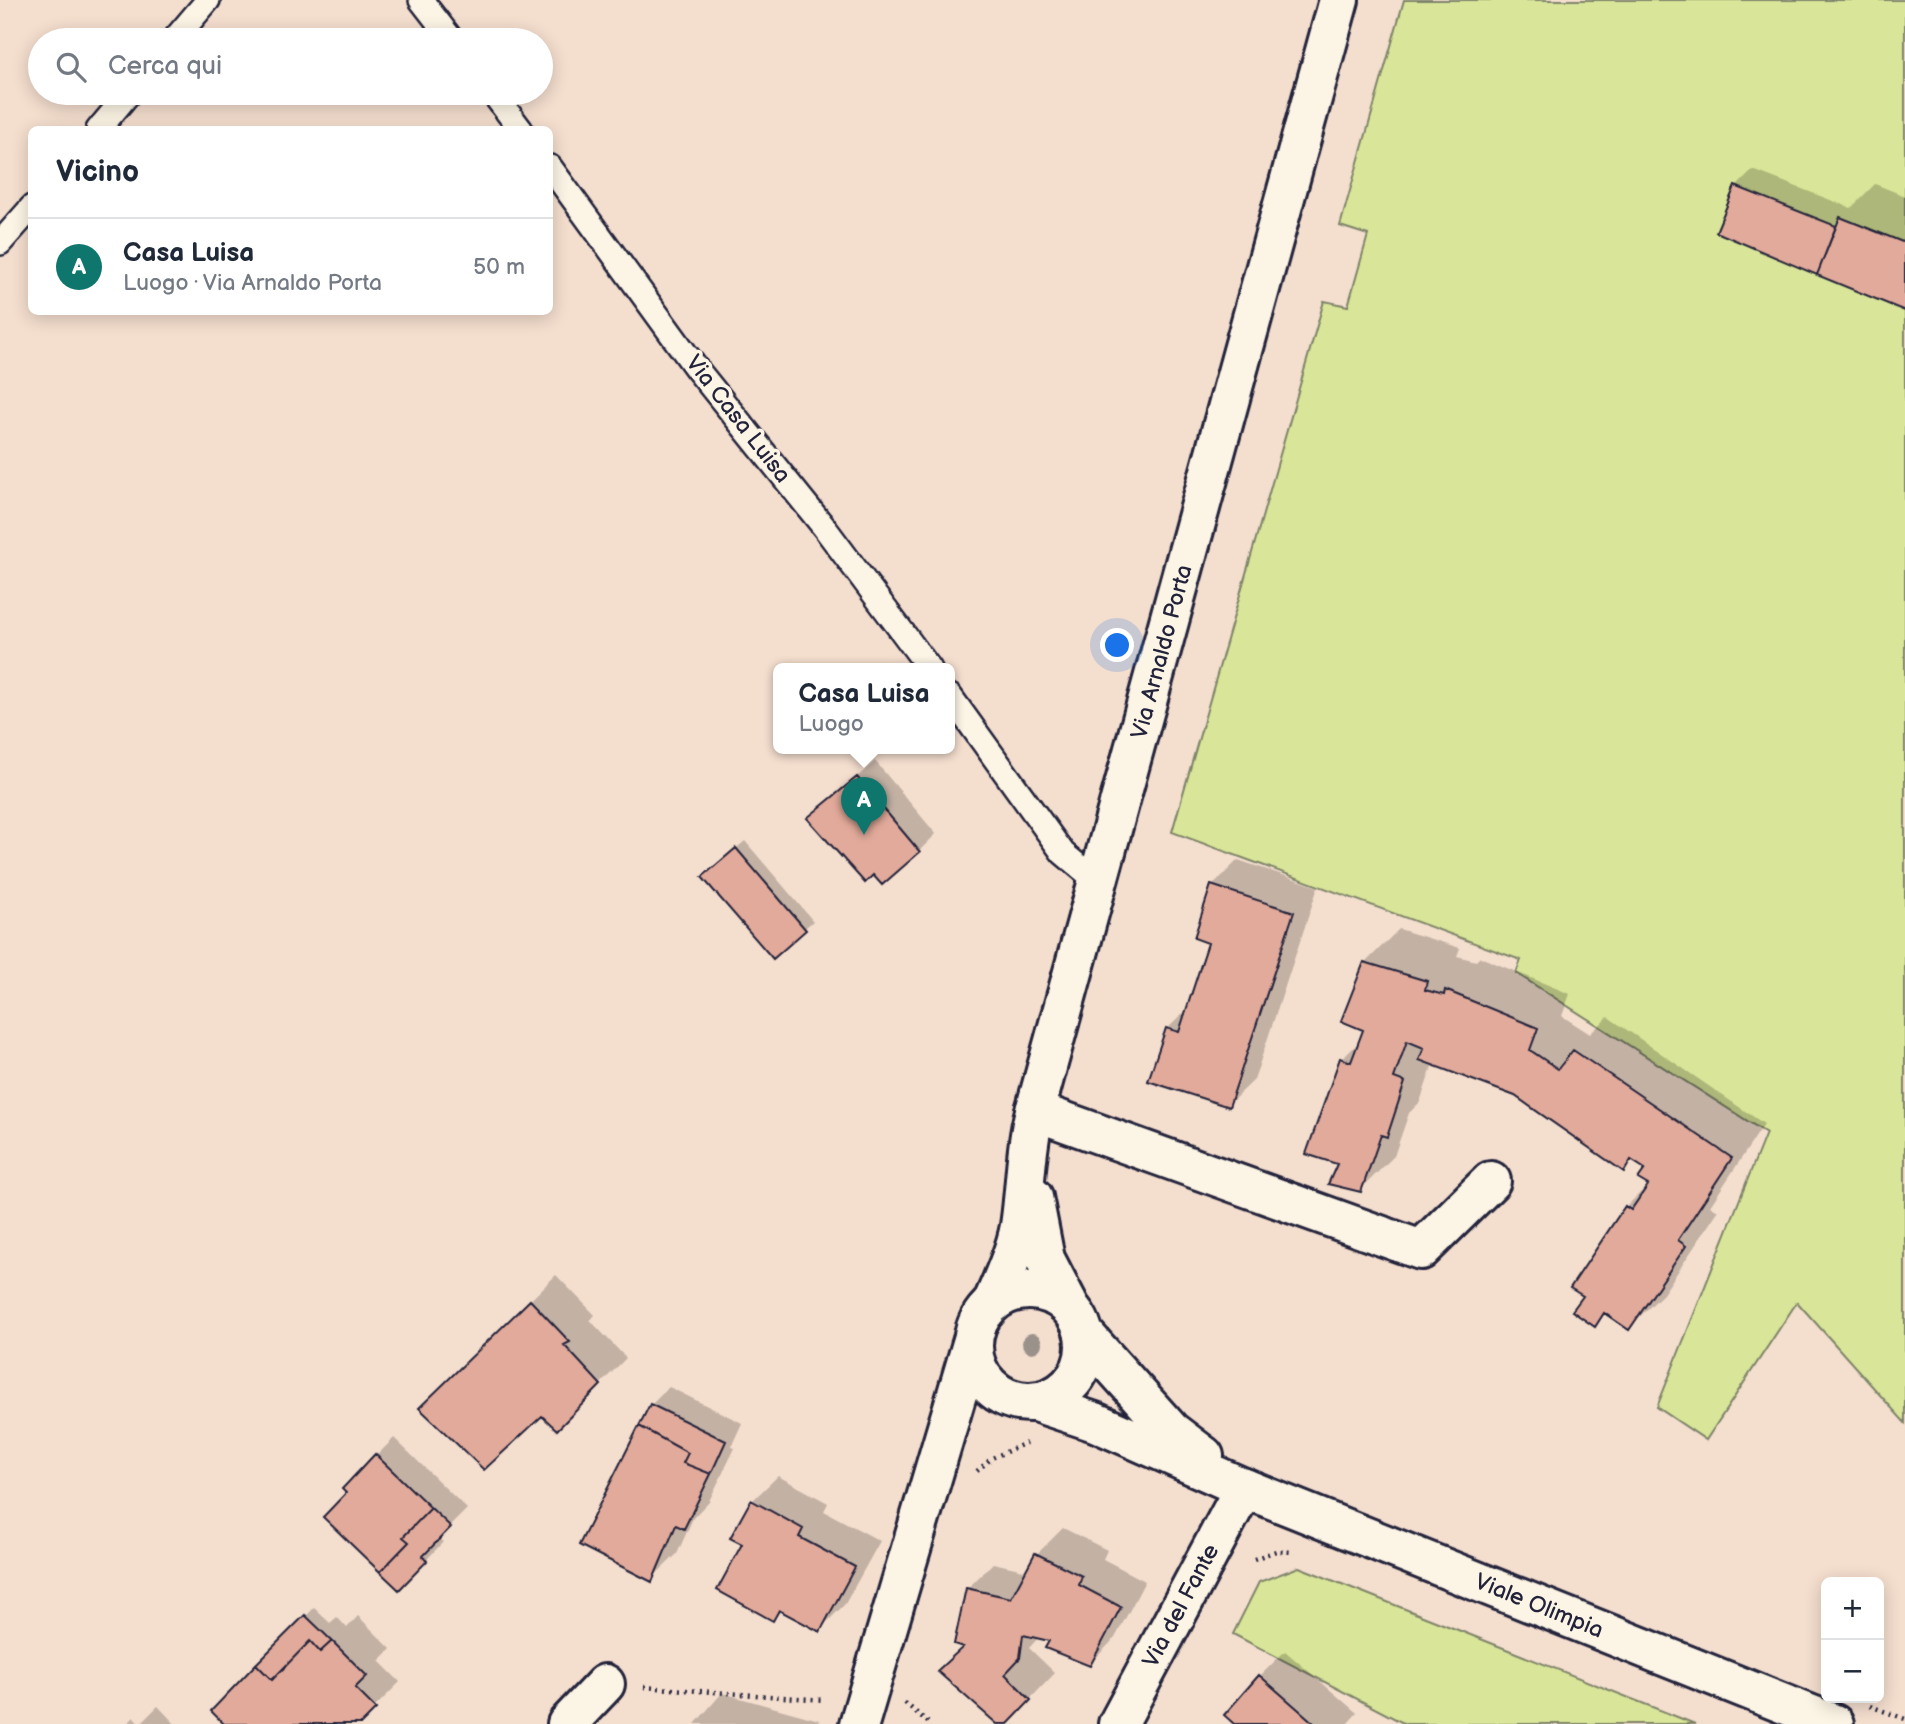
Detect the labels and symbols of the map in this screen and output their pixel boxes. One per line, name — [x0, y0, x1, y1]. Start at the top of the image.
street label: Via Casa Luisa — [679, 349, 797, 489]
street label: Via Arnaldo Porta — [1125, 562, 1199, 742]
your location — [1100, 628, 1134, 662]
pin: A — [841, 777, 887, 835]
street label: Via del Fante — [1137, 1539, 1225, 1673]
street label: Viale Olimpia — [1471, 1568, 1607, 1644]

